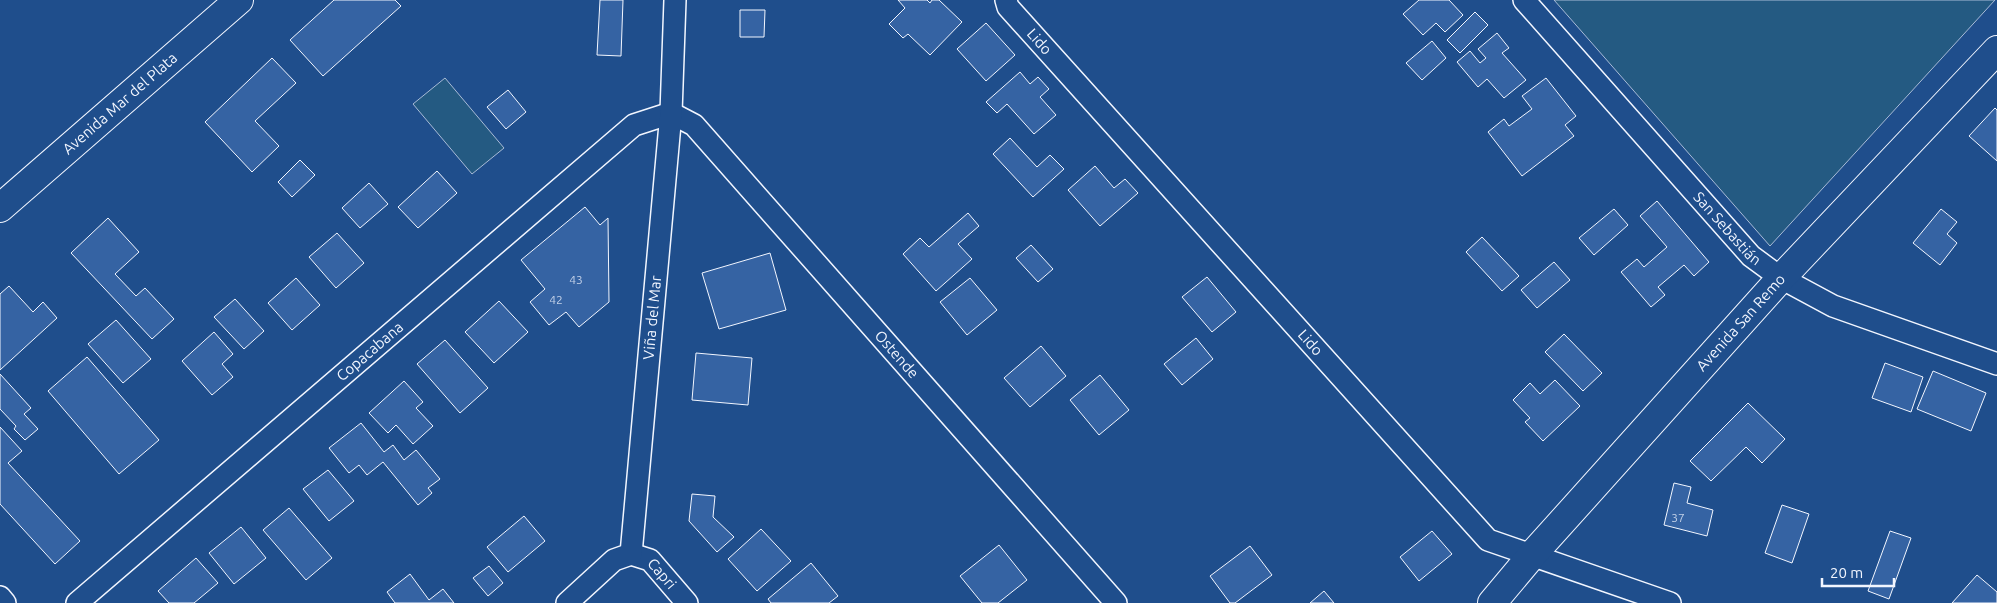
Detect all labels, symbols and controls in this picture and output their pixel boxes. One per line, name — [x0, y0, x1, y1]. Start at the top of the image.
street label: Lido — [1024, 25, 1056, 58]
street label: Avenida Mar del Plata — [59, 49, 180, 158]
street label: San Sebastián — [1690, 188, 1765, 268]
street label: Avenida San Remo — [1693, 270, 1788, 374]
house number: 43 — [569, 273, 583, 286]
street label: Viña del Mar — [640, 275, 664, 360]
house number: 42 — [549, 293, 563, 306]
street label: Copacabana — [333, 318, 406, 384]
street label: Lido — [1295, 326, 1327, 359]
street label: Ostende — [871, 327, 923, 382]
house number: 37 — [1671, 511, 1685, 524]
street label: Capri — [644, 555, 680, 592]
scale bar — [1822, 556, 1894, 588]
text: 20 m — [1830, 564, 1863, 581]

